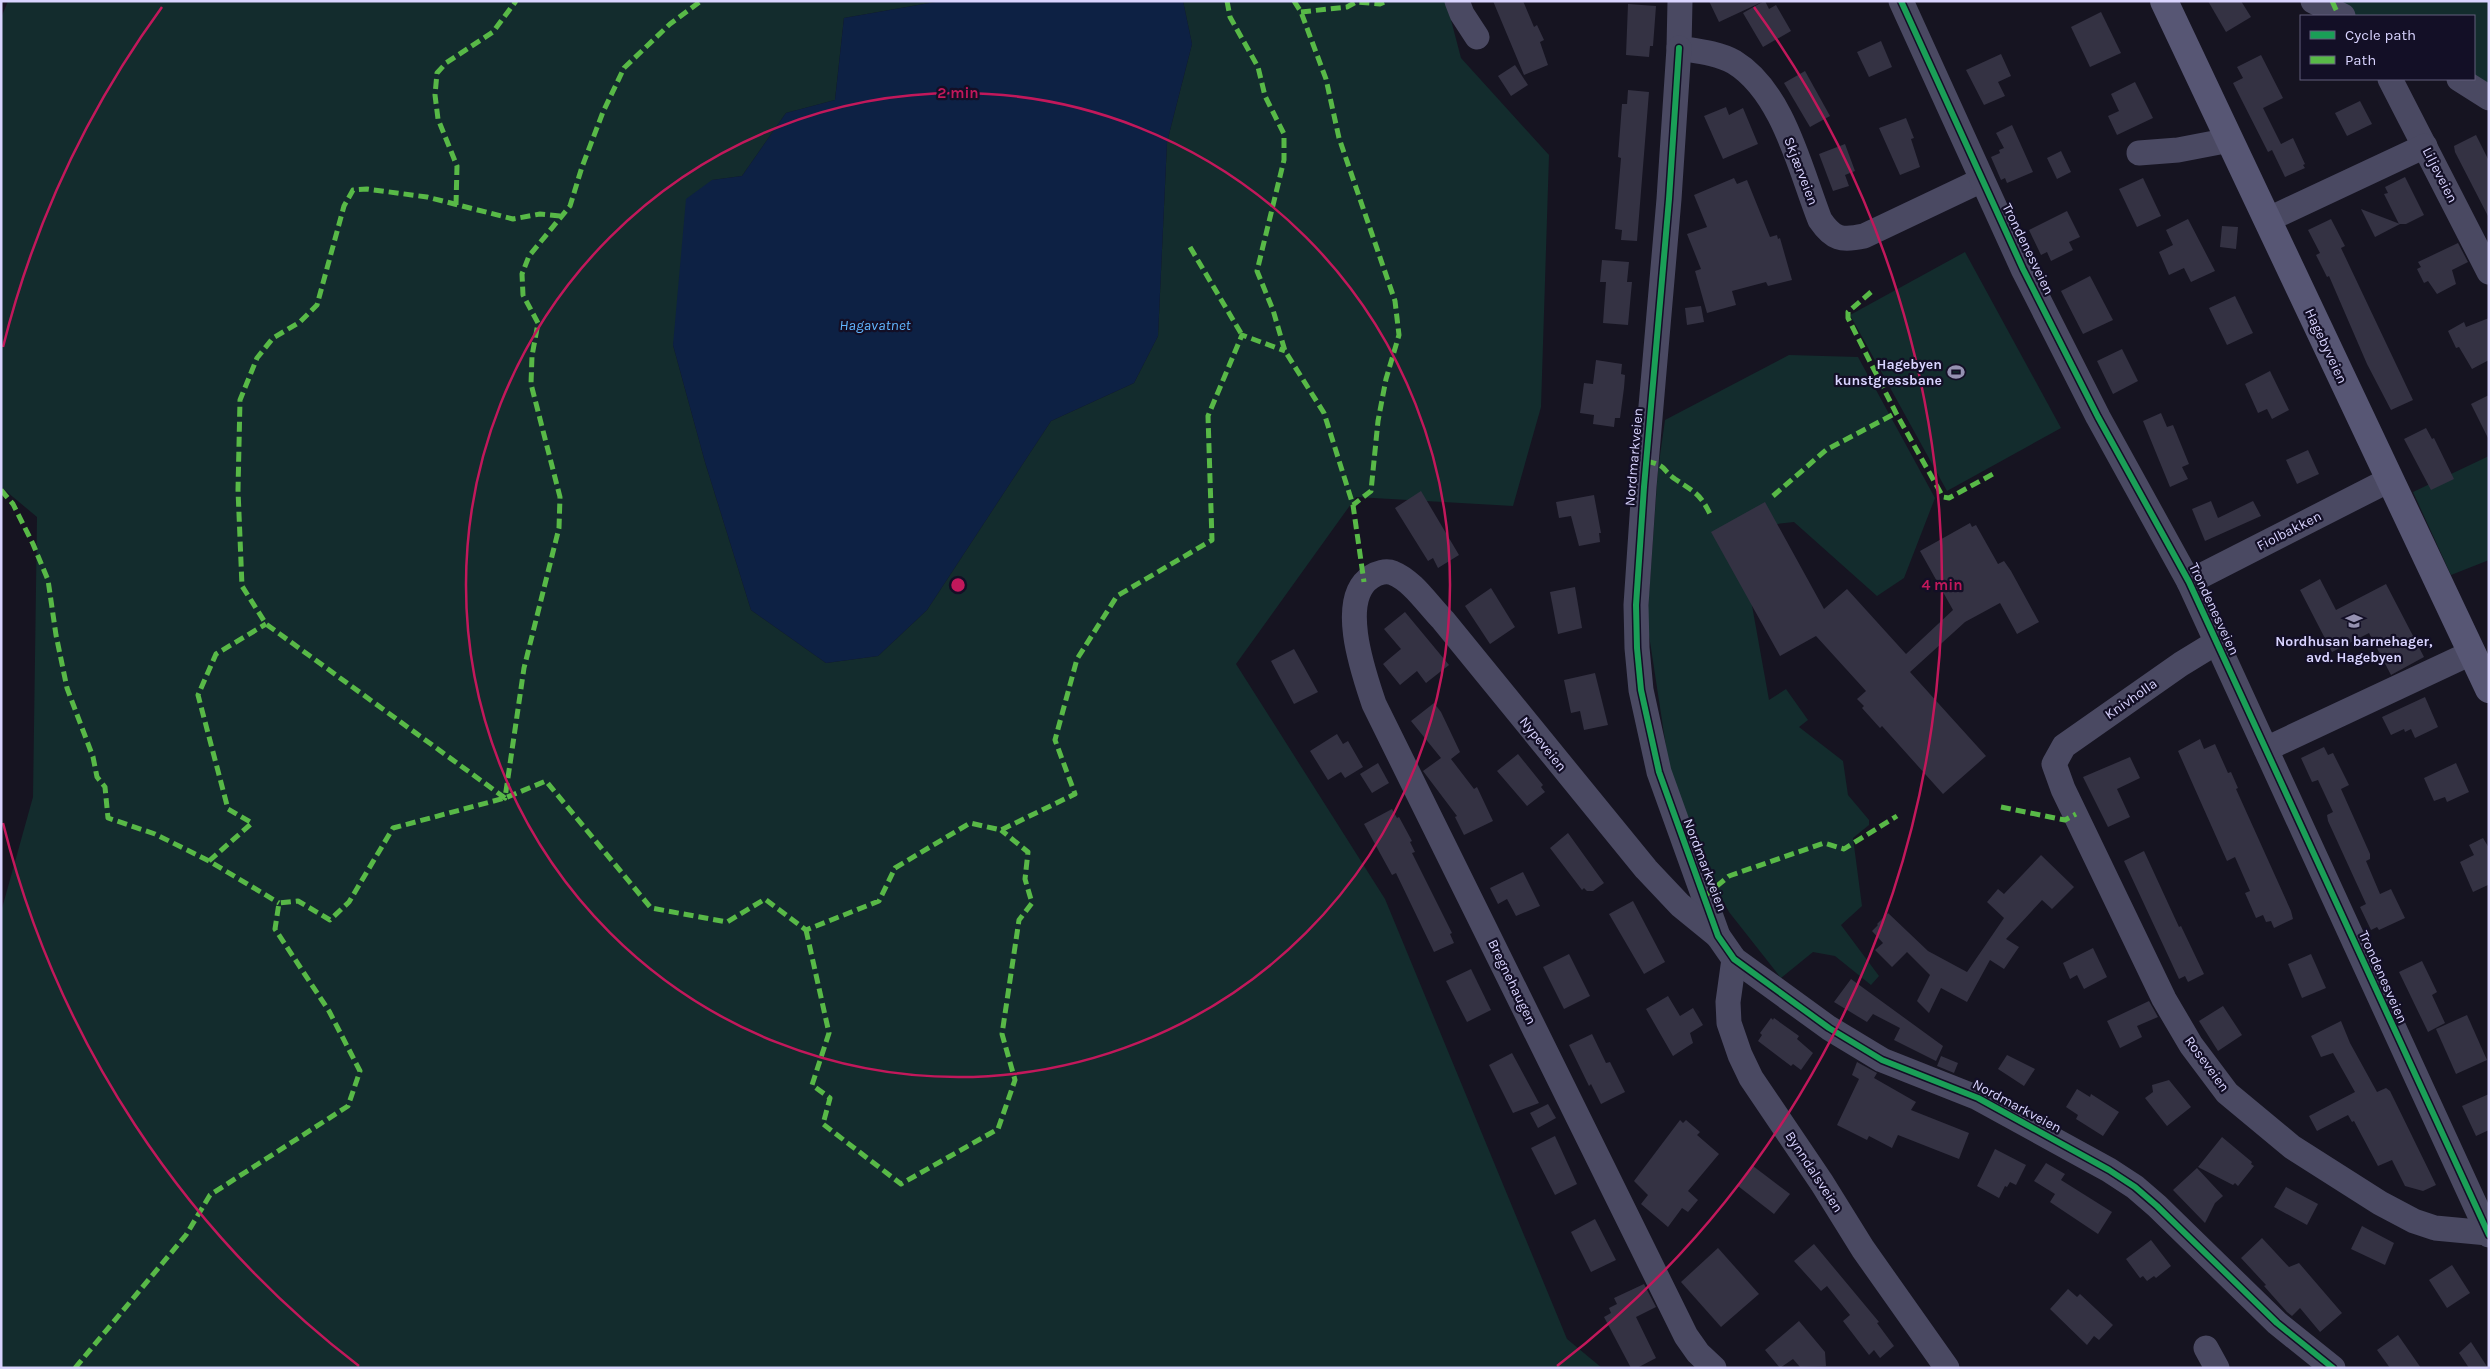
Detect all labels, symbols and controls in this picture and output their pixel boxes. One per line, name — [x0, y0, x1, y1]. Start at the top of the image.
legend — [2300, 15, 2475, 80]
text: Cycle path — [2345, 26, 2416, 44]
text: Path — [2345, 51, 2376, 69]
text: 2 min — [937, 84, 979, 102]
street label: Skjærveien — [1780, 135, 1822, 207]
street label: Liljeveien — [2419, 144, 2461, 206]
street label: Trondenesveien — [1999, 200, 2057, 298]
street label: Hagebyveien — [2301, 306, 2351, 386]
water label: Hagavatnet — [839, 316, 912, 334]
place label: Hagebyen kunstgressbane — [1835, 356, 1942, 389]
sports icon: Hagebyen kunstgressbane — [1946, 362, 1966, 382]
street label: Nordmarkveien — [1621, 407, 1647, 507]
street label: Fiolbakken — [2254, 507, 2324, 555]
street label: Trondenesveien — [2185, 560, 2243, 658]
centre of rings — [949, 576, 967, 594]
text: 4 min — [1921, 576, 1963, 594]
school or university icon: Nordhusan barnehager, avd. Hagebyen — [2344, 611, 2364, 631]
place label: Nordhusan barnehager, avd. Hagebyen — [2275, 633, 2433, 666]
street label: Knivholla — [2102, 675, 2160, 723]
street label: Nypeveien — [1516, 713, 1570, 775]
street label: Nordmarkveien — [1679, 816, 1731, 914]
street label: Trondenesveien — [2355, 928, 2411, 1026]
street label: Bregnehaugen — [1484, 937, 1540, 1027]
street label: Roseveien — [2181, 1033, 2233, 1095]
street label: Nordmarkveien — [1970, 1075, 2064, 1137]
street label: Bynndalsveien — [1781, 1128, 1847, 1216]

